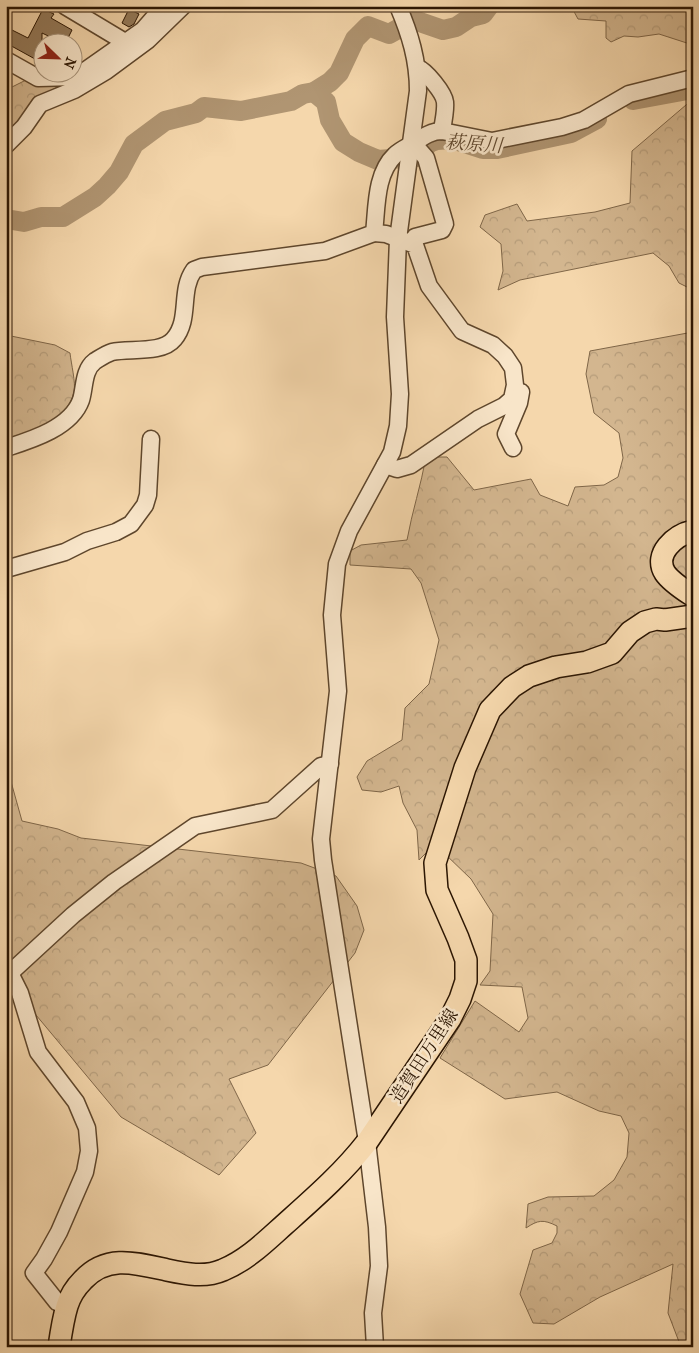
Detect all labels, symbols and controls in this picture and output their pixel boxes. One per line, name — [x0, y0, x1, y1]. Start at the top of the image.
north arrow — [32, 32, 82, 82]
text: N — [59, 55, 79, 71]
water label: 萩原川 — [445, 131, 505, 157]
street label: 造賀田万里線 — [386, 1005, 463, 1107]

